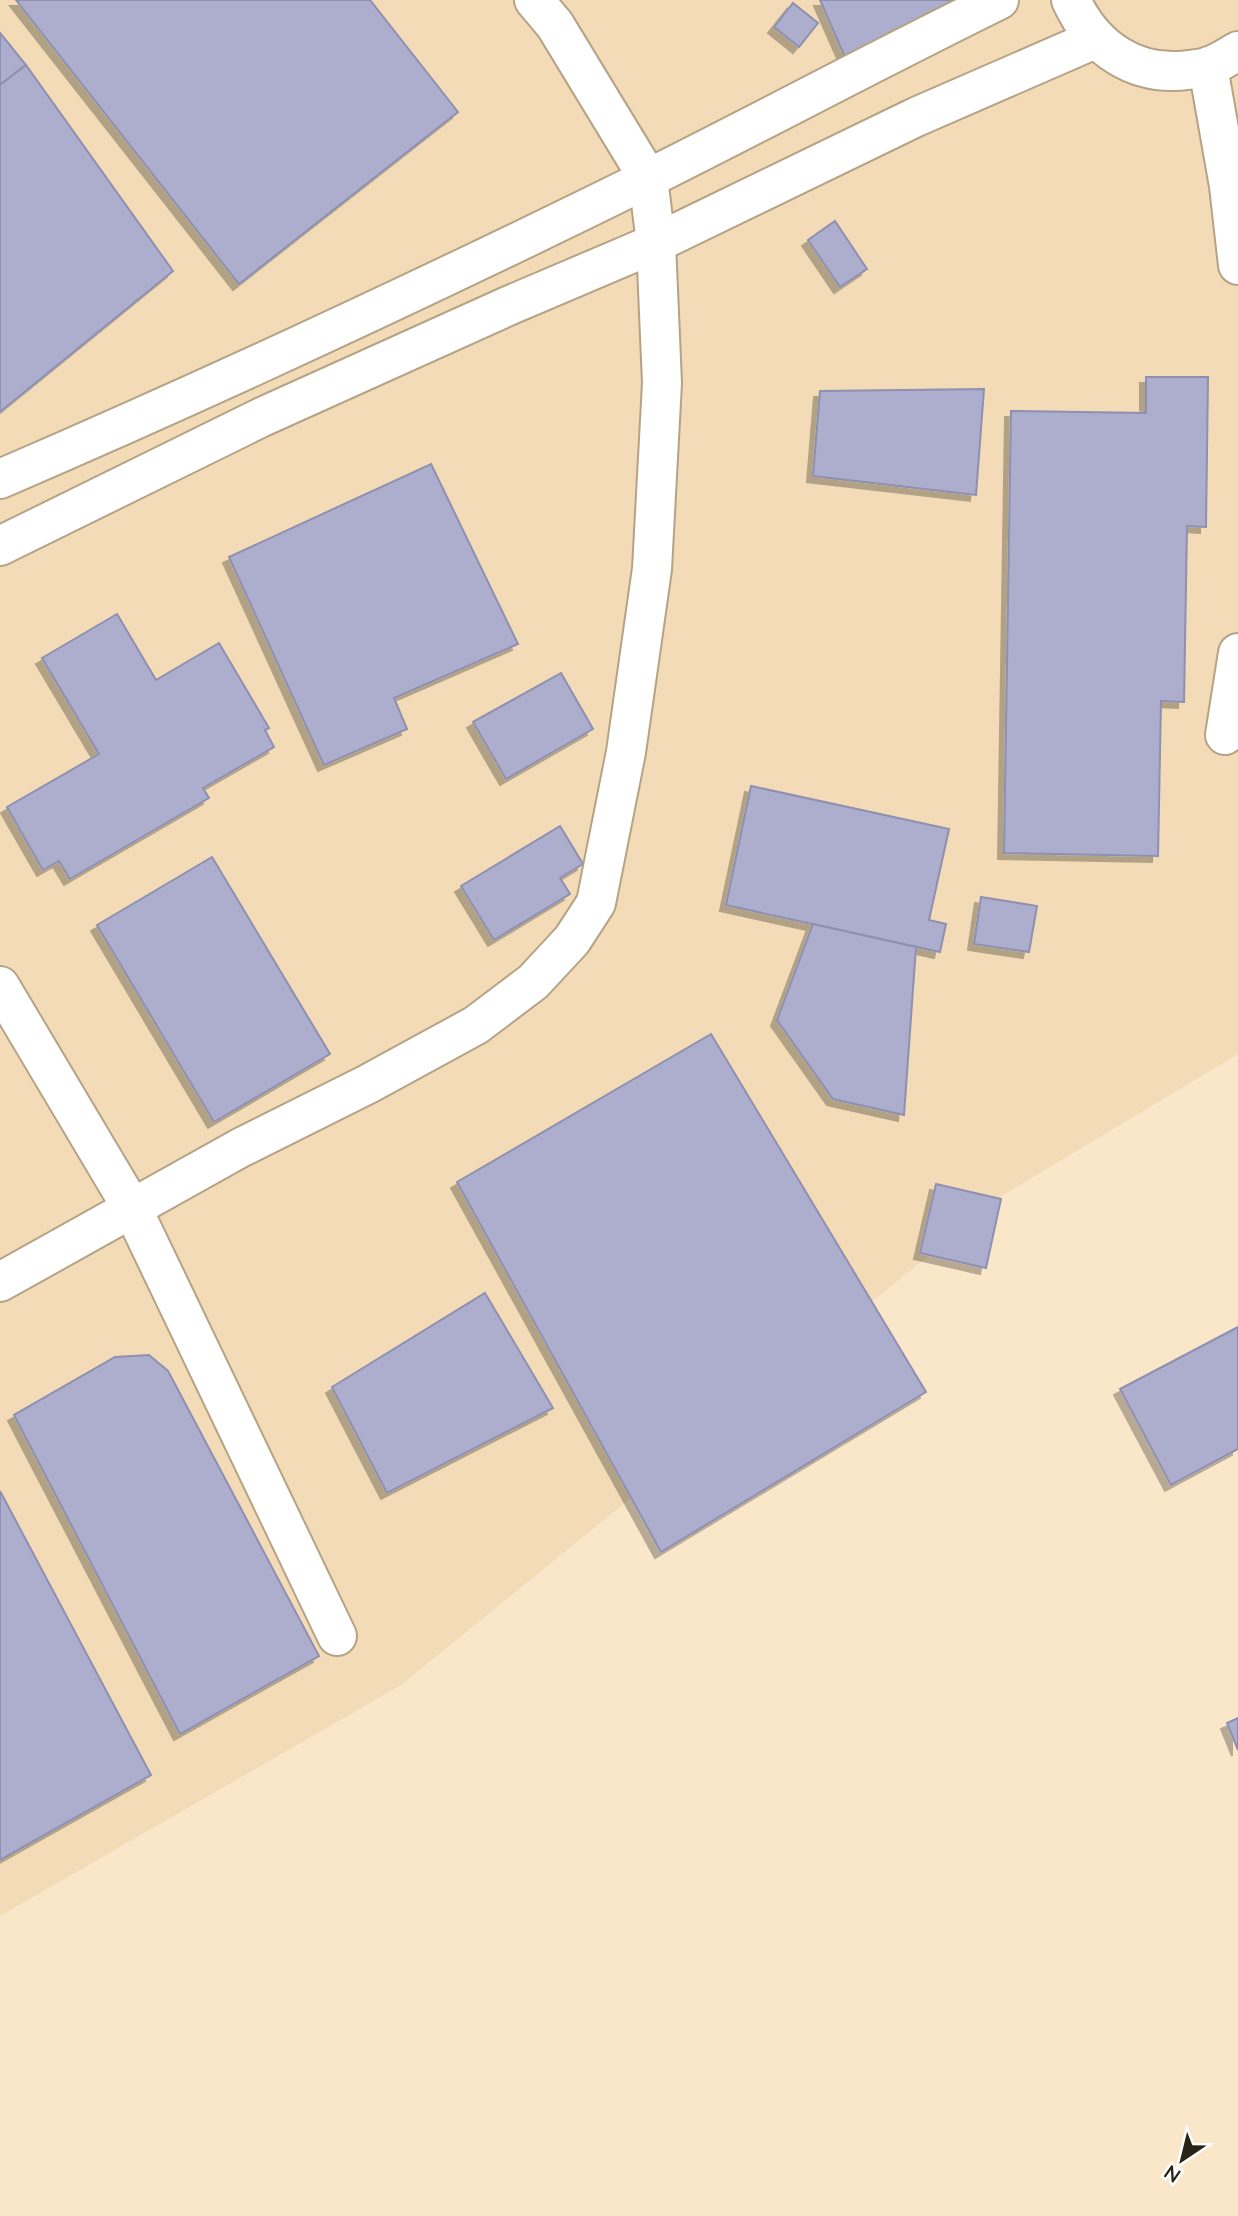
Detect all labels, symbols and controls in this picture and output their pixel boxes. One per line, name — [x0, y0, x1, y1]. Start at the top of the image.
north arrow — [1147, 2125, 1217, 2195]
text: N — [1159, 2161, 1185, 2188]

